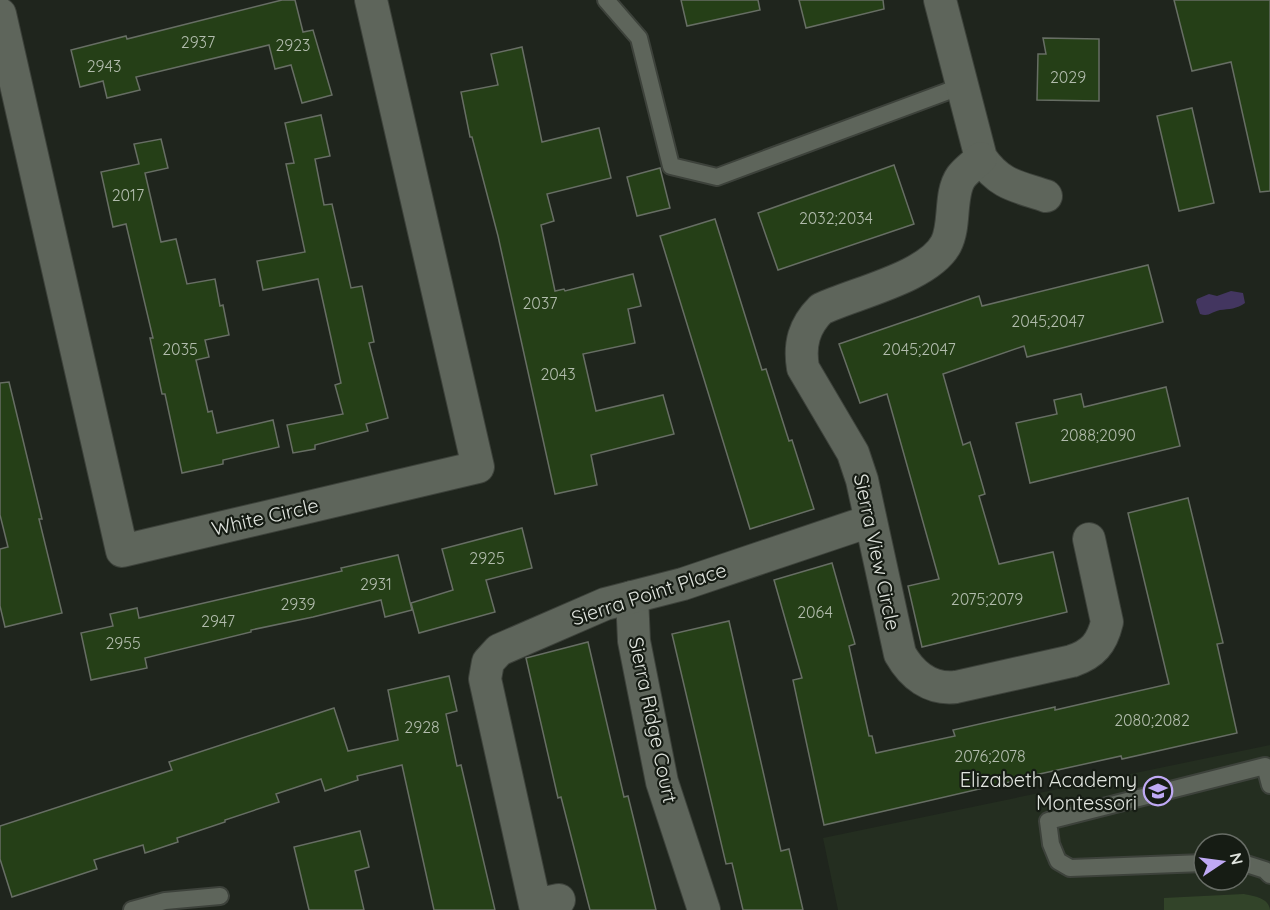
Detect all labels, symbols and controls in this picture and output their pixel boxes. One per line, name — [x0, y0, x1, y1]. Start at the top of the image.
house number: 2937 — [181, 32, 215, 52]
house number: 2923 — [275, 35, 311, 55]
house number: 2943 — [87, 56, 121, 76]
house number: 2029 — [1050, 67, 1086, 87]
house number: 2017 — [112, 185, 144, 205]
house number: 2032;2034 — [799, 208, 873, 228]
house number: 2037 — [523, 293, 557, 313]
house number: 2045;2047 — [1011, 311, 1085, 331]
house number: 2035 — [162, 339, 198, 359]
house number: 2045;2047 — [882, 339, 956, 359]
house number: 2043 — [540, 364, 576, 384]
house number: 2088;2090 — [1060, 425, 1136, 445]
street label: Sierra View Circle — [849, 471, 906, 633]
street label: White Circle — [209, 492, 321, 541]
house number: 2925 — [469, 548, 505, 568]
street label: Sierra Point Place — [568, 557, 730, 630]
house number: 2931 — [360, 574, 392, 594]
house number: 2075;2079 — [951, 589, 1023, 609]
house number: 2939 — [280, 594, 316, 614]
house number: 2064 — [797, 602, 833, 622]
house number: 2947 — [201, 611, 235, 631]
house number: 2955 — [105, 633, 141, 653]
street label: Sierra Ridge Court — [624, 635, 683, 805]
house number: 2080;2082 — [1114, 710, 1190, 730]
house number: 2928 — [404, 717, 440, 737]
house number: 2076;2078 — [954, 746, 1026, 766]
place label: Elizabeth Academy Montessori — [960, 767, 1137, 815]
school or university icon: Elizabeth Academy Montessori — [1142, 775, 1174, 807]
north arrow — [1192, 832, 1252, 892]
text: N — [1226, 851, 1248, 867]

